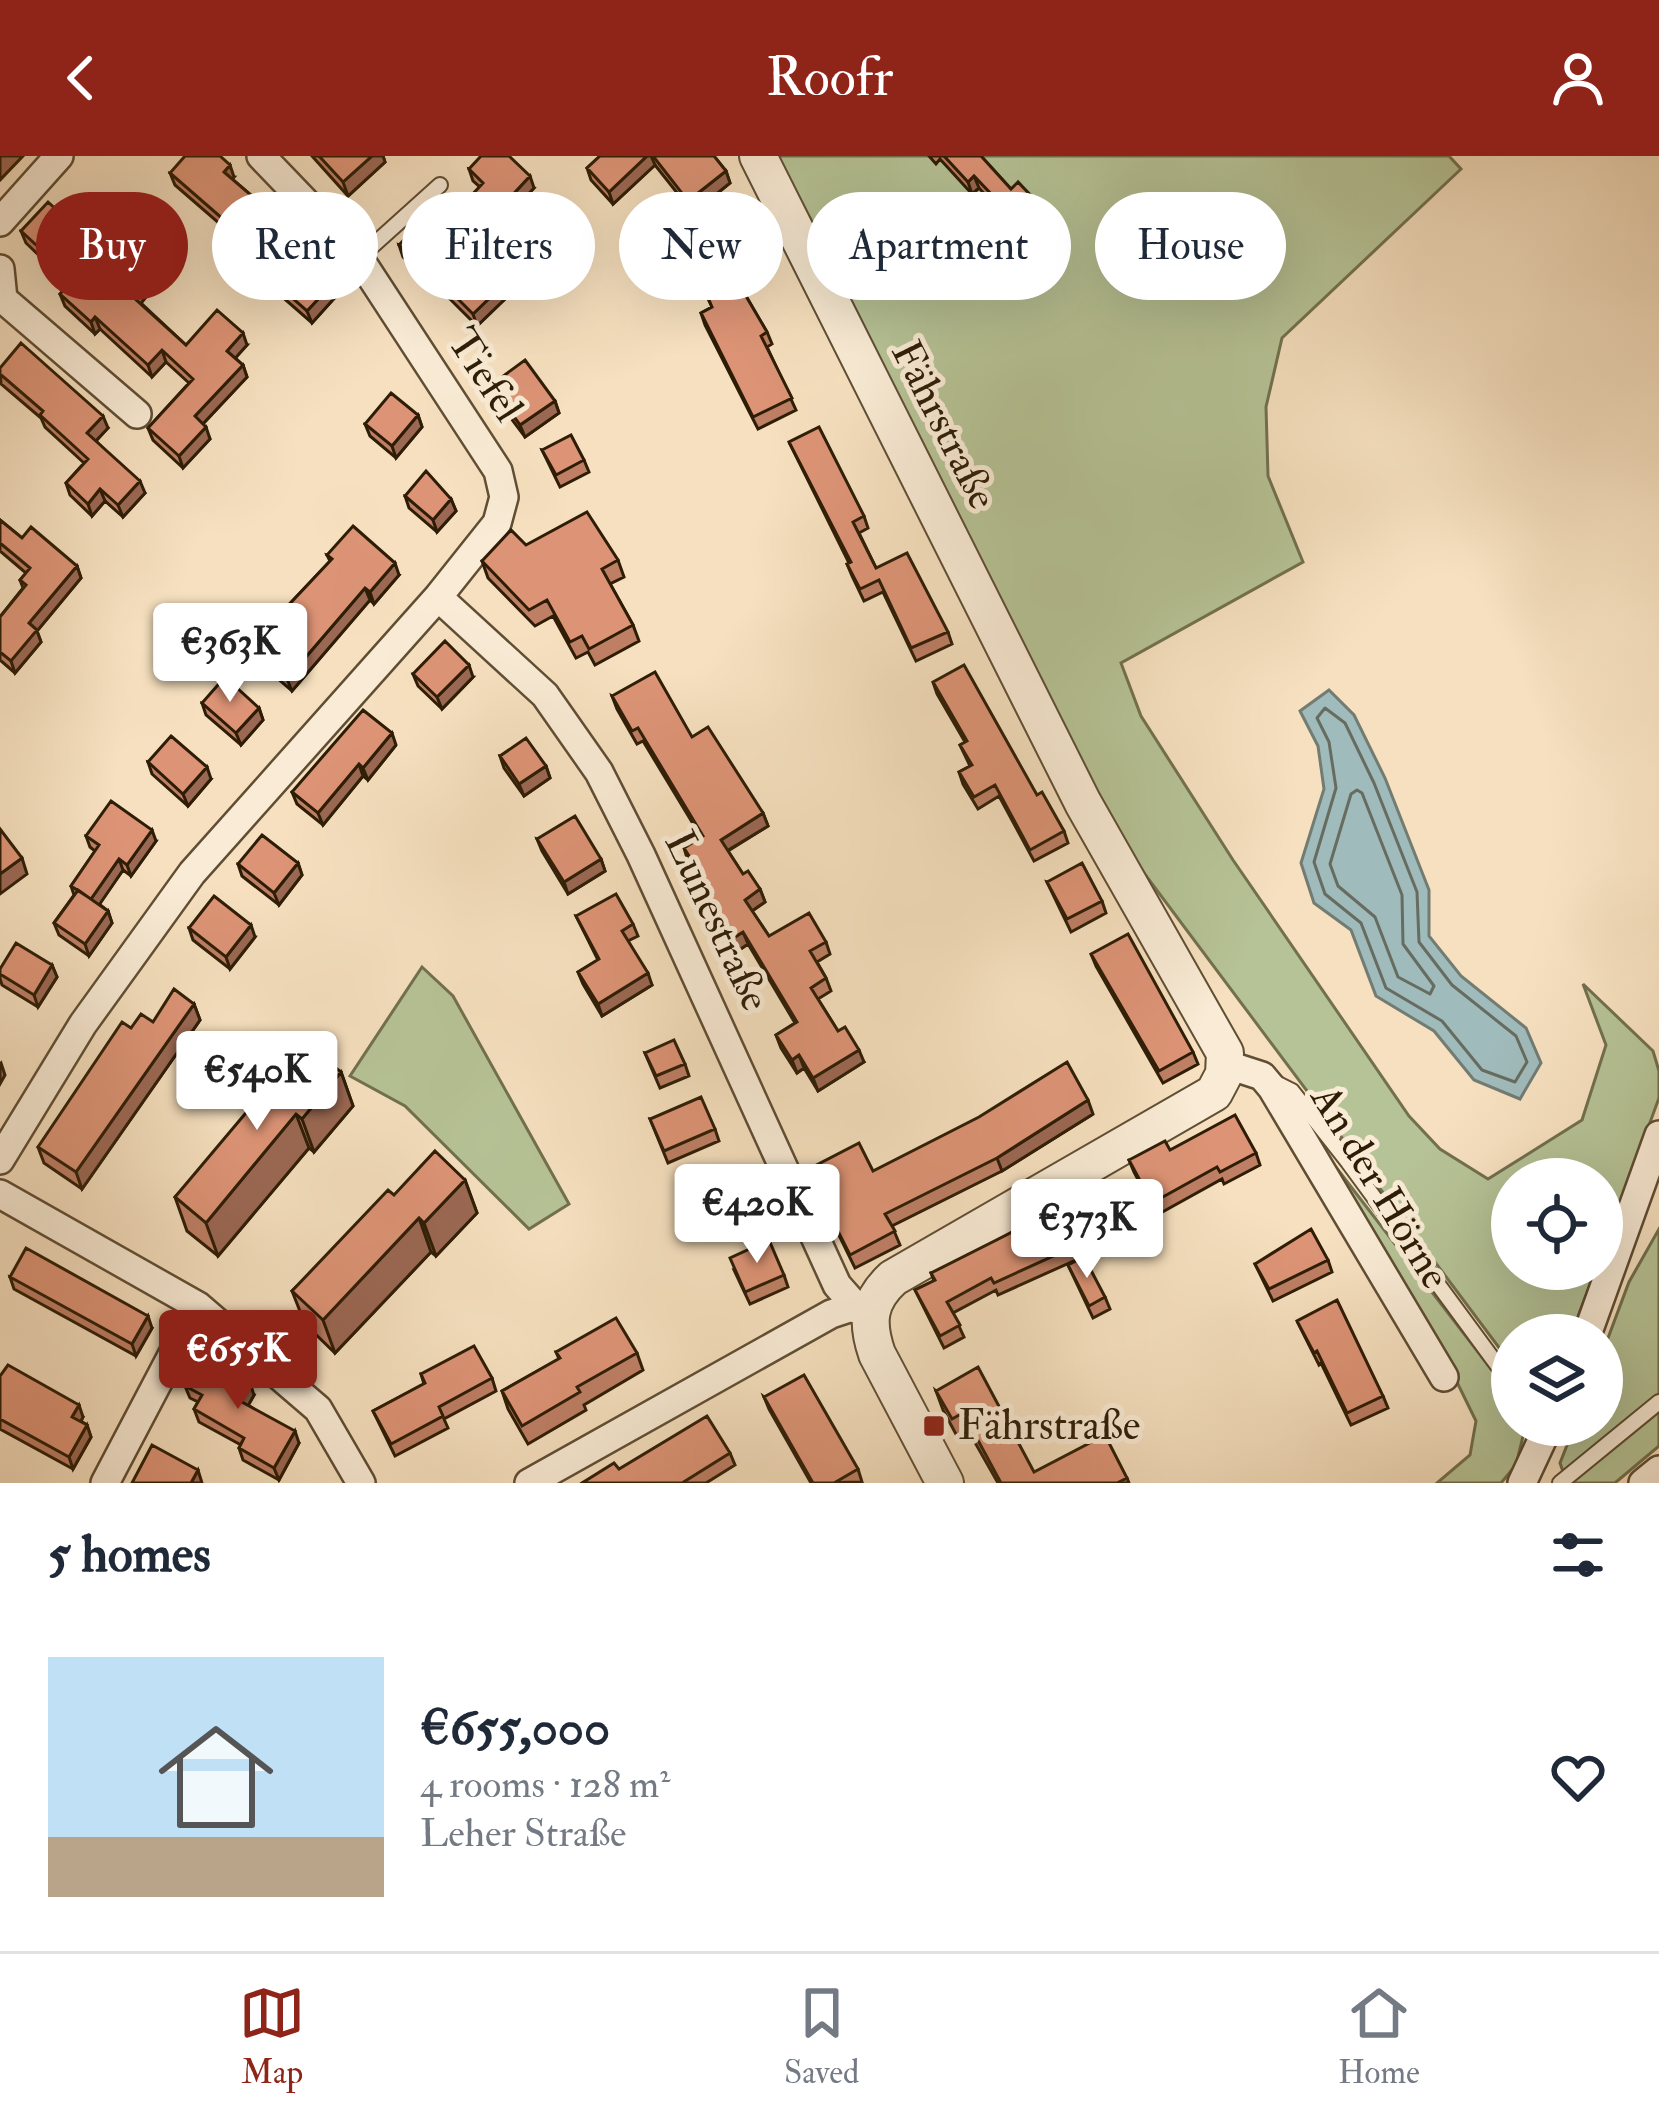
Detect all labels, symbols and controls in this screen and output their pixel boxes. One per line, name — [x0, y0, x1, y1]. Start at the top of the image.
text: Roofr — [766, 44, 893, 112]
icon: back — [48, 45, 114, 111]
icon: person — [1545, 45, 1611, 111]
chip: Buy — [36, 192, 188, 300]
chip: Rent — [212, 192, 378, 300]
chip: Filters — [402, 192, 595, 300]
chip: New — [619, 192, 783, 300]
chip: Apartment — [807, 192, 1071, 300]
chip: House — [1095, 192, 1286, 300]
street label: Tiefel — [436, 319, 534, 432]
street label: Fährstraße — [879, 332, 1009, 518]
pin: €363K — [146, 603, 314, 705]
text: €363K — [180, 617, 280, 666]
street label: Lunestraße — [653, 823, 781, 1019]
pin: €540K — [173, 1031, 341, 1133]
text: €540K — [203, 1045, 311, 1094]
street label: An der Hörne — [1298, 1075, 1461, 1298]
map controls — [1491, 1158, 1623, 1446]
button: locate — [1491, 1158, 1623, 1290]
pin: €420K — [673, 1164, 841, 1266]
text: €420K — [702, 1178, 812, 1227]
pin: €373K — [1003, 1179, 1171, 1281]
text: €373K — [1038, 1193, 1136, 1242]
pin: €655K — [154, 1310, 322, 1412]
button: layers — [1491, 1314, 1623, 1446]
text: €655K — [186, 1324, 290, 1373]
place label: Fährstraße — [958, 1400, 1140, 1452]
marker: Fährstraße — [921, 1413, 947, 1439]
icon: filters — [1545, 1522, 1611, 1588]
text: 5 homes — [48, 1523, 211, 1587]
text: €655,000 — [420, 1696, 610, 1760]
icon: home — [144, 1705, 288, 1849]
icon: heart — [1545, 1744, 1611, 1810]
text: 4 rooms · 128 m² — [420, 1760, 670, 1809]
text: Leher Straße — [420, 1809, 626, 1858]
tab: Map — [239, 1980, 305, 2093]
tab: Saved — [784, 1980, 859, 2093]
tab: Home — [1338, 1980, 1420, 2093]

